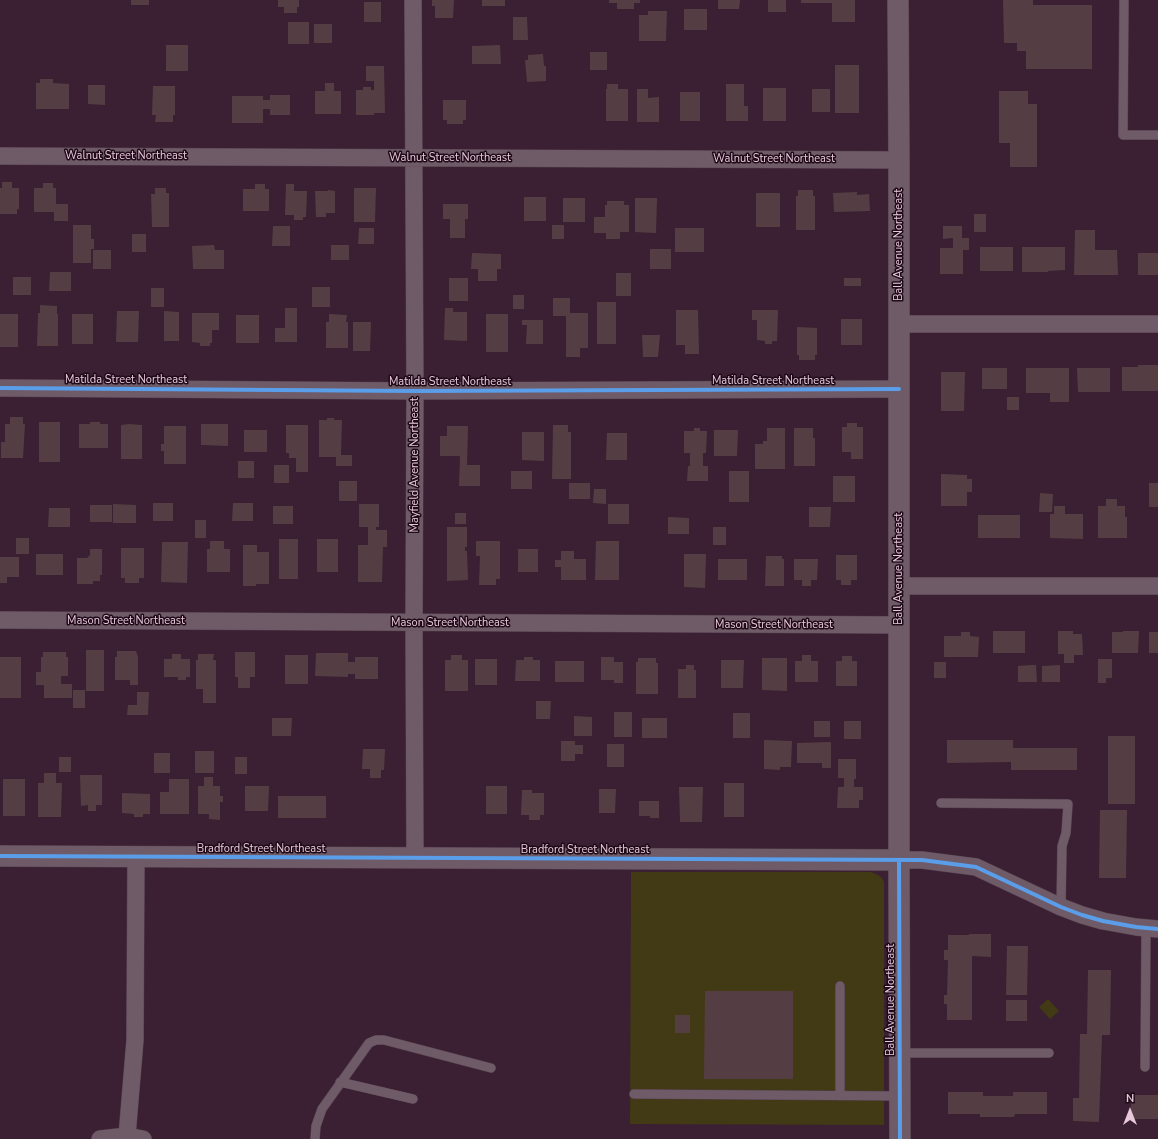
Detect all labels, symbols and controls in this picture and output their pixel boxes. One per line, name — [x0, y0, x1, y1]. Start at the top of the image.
street label: Walnut Street Northeast — [65, 149, 187, 163]
street label: Walnut Street Northeast — [389, 151, 511, 165]
street label: Walnut Street Northeast — [713, 152, 835, 166]
street label: Ball Avenue Northeast — [892, 189, 906, 301]
street label: Matilda Street Northeast — [65, 373, 187, 387]
street label: Matilda Street Northeast — [712, 374, 834, 388]
street label: Matilda Street Northeast — [389, 375, 511, 389]
street label: Mayfield Avenue Northeast — [408, 398, 422, 532]
street label: Ball Avenue Northeast — [892, 513, 906, 625]
street label: Mason Street Northeast — [67, 614, 185, 628]
street label: Mason Street Northeast — [391, 616, 509, 630]
street label: Mason Street Northeast — [715, 618, 833, 632]
street label: Bradford Street Northeast — [197, 842, 325, 856]
street label: Bradford Street Northeast — [521, 843, 649, 857]
street label: Ball Avenue Northeast — [884, 944, 898, 1056]
north arrow — [1110, 1091, 1150, 1131]
text: N — [1126, 1091, 1134, 1106]

